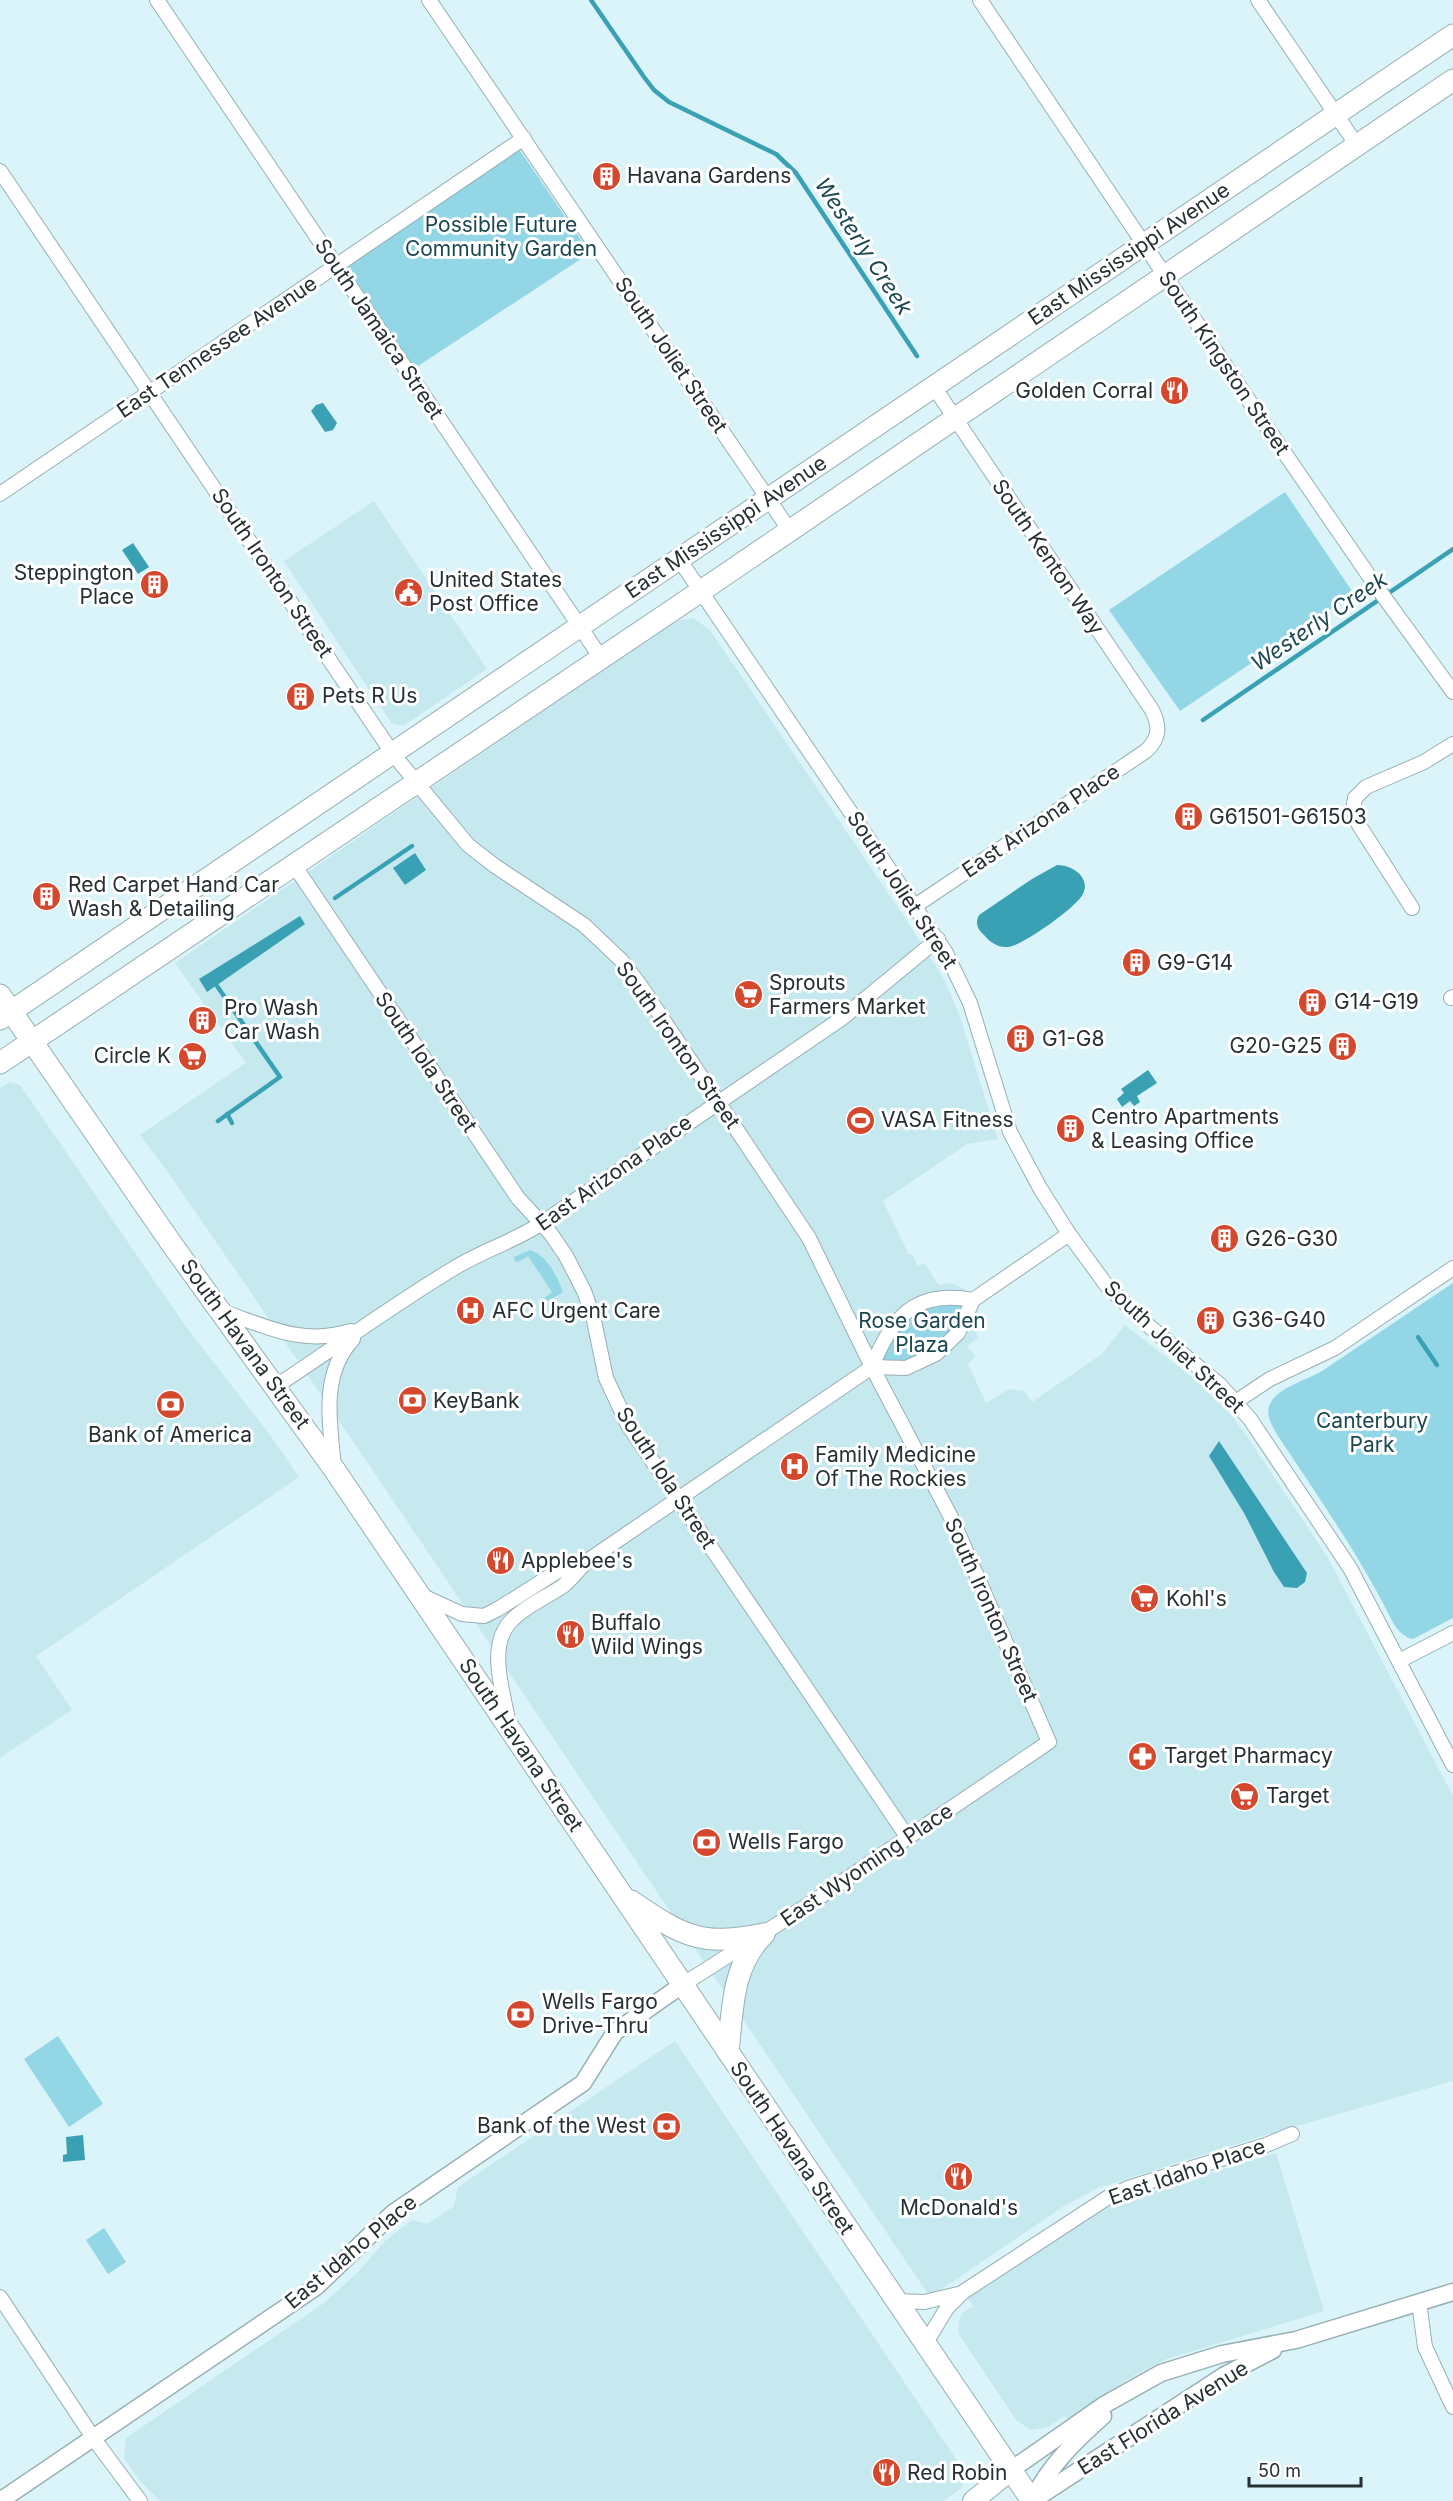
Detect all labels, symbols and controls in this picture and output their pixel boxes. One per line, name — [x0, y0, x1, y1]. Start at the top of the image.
building icon: Havana Gardens — [590, 160, 622, 192]
place label: Havana Gardens — [627, 163, 791, 188]
water label: Westerly Creek — [810, 172, 919, 320]
street label: East Mississippi Avenue — [1023, 177, 1234, 330]
park label: Possible Future Community Garden — [405, 212, 597, 261]
street label: South Jamaica Street — [310, 234, 449, 424]
street label: South Kingston Street — [1154, 266, 1295, 460]
street label: East Tennessee Avenue — [112, 270, 321, 423]
street label: South Joliet Street — [610, 272, 733, 438]
restaurant icon: Golden Corral — [1158, 375, 1190, 407]
place label: Golden Corral — [1015, 378, 1153, 403]
street label: East Mississippi Avenue — [620, 450, 831, 603]
street label: South Kenton Way — [987, 474, 1110, 639]
street label: South Ironton Street — [206, 483, 338, 662]
place label: Steppington Place — [14, 560, 134, 609]
water label: Westerly Creek — [1246, 565, 1393, 676]
place label: United States Post Office — [429, 567, 562, 616]
building icon: Steppington Place — [139, 569, 171, 601]
public building icon: United States Post Office — [392, 576, 424, 608]
building icon: Pets R Us — [285, 680, 317, 712]
place label: Pets R Us — [322, 683, 417, 708]
street label: East Arizona Place — [957, 759, 1124, 883]
building icon: G61501-G61503 — [1172, 801, 1204, 833]
place label: G61501-G61503 — [1209, 804, 1367, 829]
street label: South Joliet Street — [842, 806, 963, 973]
place label: Red Carpet Hand Car Wash & Detailing — [68, 872, 279, 921]
building icon: Red Carpet Hand Car Wash & Detailing — [31, 881, 63, 913]
building icon: G9-G14 — [1120, 947, 1152, 979]
place label: G9-G14 — [1157, 950, 1233, 975]
street label: South Ironton Street — [611, 956, 746, 1133]
place label: Sprouts Farmers Market — [769, 970, 926, 1019]
supermarket icon: Sprouts Farmers Market — [732, 979, 764, 1011]
building icon: G14-G19 — [1297, 986, 1329, 1018]
street label: South Iola Street — [370, 987, 483, 1137]
place label: G14-G19 — [1334, 989, 1419, 1014]
place label: Pro Wash Car Wash — [224, 995, 320, 1044]
building icon: Pro Wash Car Wash — [187, 1004, 219, 1036]
building icon: G1-G8 — [1005, 1023, 1037, 1055]
place label: G1-G8 — [1042, 1026, 1105, 1051]
building icon: G20-G25 — [1327, 1030, 1359, 1062]
place label: G20-G25 — [1229, 1033, 1322, 1058]
supermarket icon: Circle K — [176, 1040, 208, 1072]
place label: Circle K — [94, 1043, 171, 1068]
sports icon: VASA Fitness — [844, 1104, 876, 1136]
place label: Centro Apartments & Leasing Office — [1091, 1104, 1279, 1153]
place label: VASA Fitness — [881, 1107, 1014, 1132]
street label: East Arizona Place — [531, 1109, 696, 1236]
building icon: Centro Apartments & Leasing Office — [1054, 1113, 1086, 1145]
building icon: G26-G30 — [1208, 1223, 1240, 1255]
place label: G26-G30 — [1245, 1226, 1338, 1251]
street label: South Havana Street — [175, 1254, 315, 1434]
street label: South Joliet Street — [1099, 1275, 1250, 1418]
hospital icon: AFC Urgent Care — [455, 1295, 487, 1327]
place label: AFC Urgent Care — [492, 1298, 661, 1323]
building icon: G36-G40 — [1195, 1304, 1227, 1336]
place label: G36-G40 — [1232, 1307, 1326, 1332]
park label: Rose Garden Plaza — [858, 1308, 986, 1357]
bank icon: KeyBank — [396, 1385, 428, 1417]
bank icon: Bank of America — [154, 1388, 186, 1420]
place label: KeyBank — [433, 1388, 520, 1413]
street label: South Iola Street — [611, 1402, 722, 1553]
park label: Canterbury Park — [1316, 1408, 1428, 1457]
place label: Bank of America — [88, 1422, 252, 1447]
place label: Family Medicine Of The Rockies — [815, 1442, 976, 1491]
hospital icon: Family Medicine Of The Rockies — [778, 1451, 810, 1483]
street label: South Ironton Street — [940, 1514, 1043, 1706]
restaurant icon: Applebee's — [484, 1545, 516, 1577]
place label: Applebee's — [521, 1548, 633, 1573]
supermarket icon: Kohl's — [1129, 1583, 1161, 1615]
place label: Kohl's — [1166, 1586, 1227, 1611]
place label: Buffalo Wild Wings — [591, 1610, 703, 1659]
restaurant icon: Buffalo Wild Wings — [554, 1619, 586, 1651]
street label: South Havana Street — [454, 1653, 589, 1836]
pharmacy icon: Target Pharmacy — [1127, 1740, 1159, 1772]
place label: Target Pharmacy — [1164, 1743, 1333, 1768]
supermarket icon: Target — [1229, 1780, 1261, 1812]
place label: Target — [1266, 1783, 1329, 1808]
street label: East Wyoming Place — [776, 1798, 958, 1931]
bank icon: Wells Fargo — [691, 1826, 723, 1858]
place label: Wells Fargo — [728, 1829, 844, 1854]
place label: Wells Fargo Drive-Thru — [542, 1989, 658, 2038]
bank icon: Wells Fargo Drive-Thru — [505, 1998, 537, 2030]
street label: South Havana Street — [725, 2056, 860, 2239]
bank icon: Bank of the West — [651, 2110, 683, 2142]
place label: Bank of the West — [477, 2113, 646, 2138]
street label: East Idaho Place — [1105, 2133, 1268, 2210]
restaurant icon: McDonald's — [943, 2161, 975, 2193]
street label: East Idaho Place — [280, 2189, 422, 2314]
place label: McDonald's — [900, 2195, 1018, 2220]
street label: East Florida Avenue — [1073, 2355, 1252, 2480]
scale bar — [1249, 2450, 1362, 2488]
restaurant icon: Red Robin — [870, 2457, 902, 2489]
place label: Red Robin — [907, 2460, 1007, 2485]
text: 50 m — [1258, 2460, 1301, 2481]

